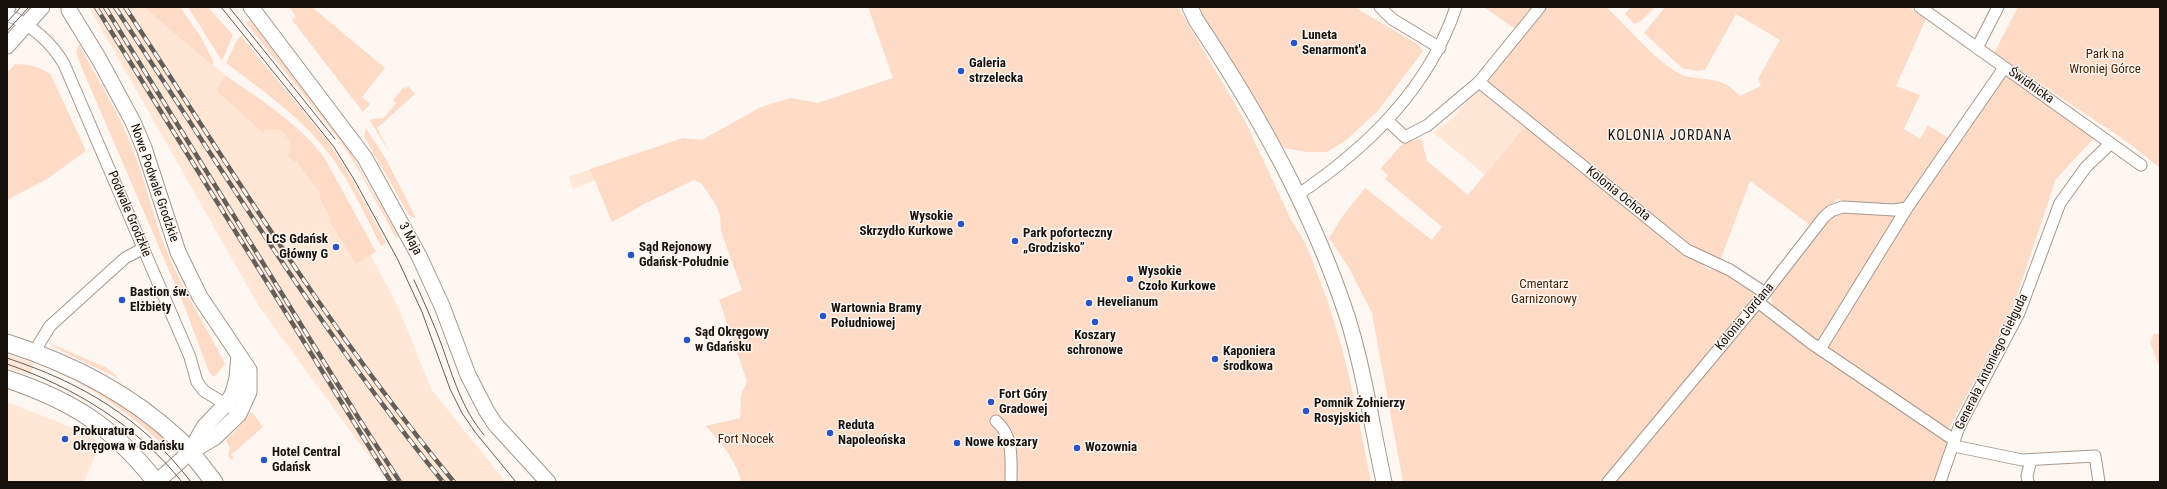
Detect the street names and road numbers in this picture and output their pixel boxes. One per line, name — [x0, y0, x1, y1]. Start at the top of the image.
street label: Świdnicka — [2005, 65, 2057, 107]
street label: Nowe Podwale Grodzkie — [126, 122, 182, 244]
street label: Kolonia Ochota — [1583, 163, 1653, 225]
street label: Podwale Grodzkie — [104, 169, 154, 259]
street label: 3 Maja — [395, 220, 425, 258]
street label: Kolonia Jordana — [1712, 280, 1778, 354]
street label: Generała Antoniego Giełguda — [1952, 291, 2032, 433]

